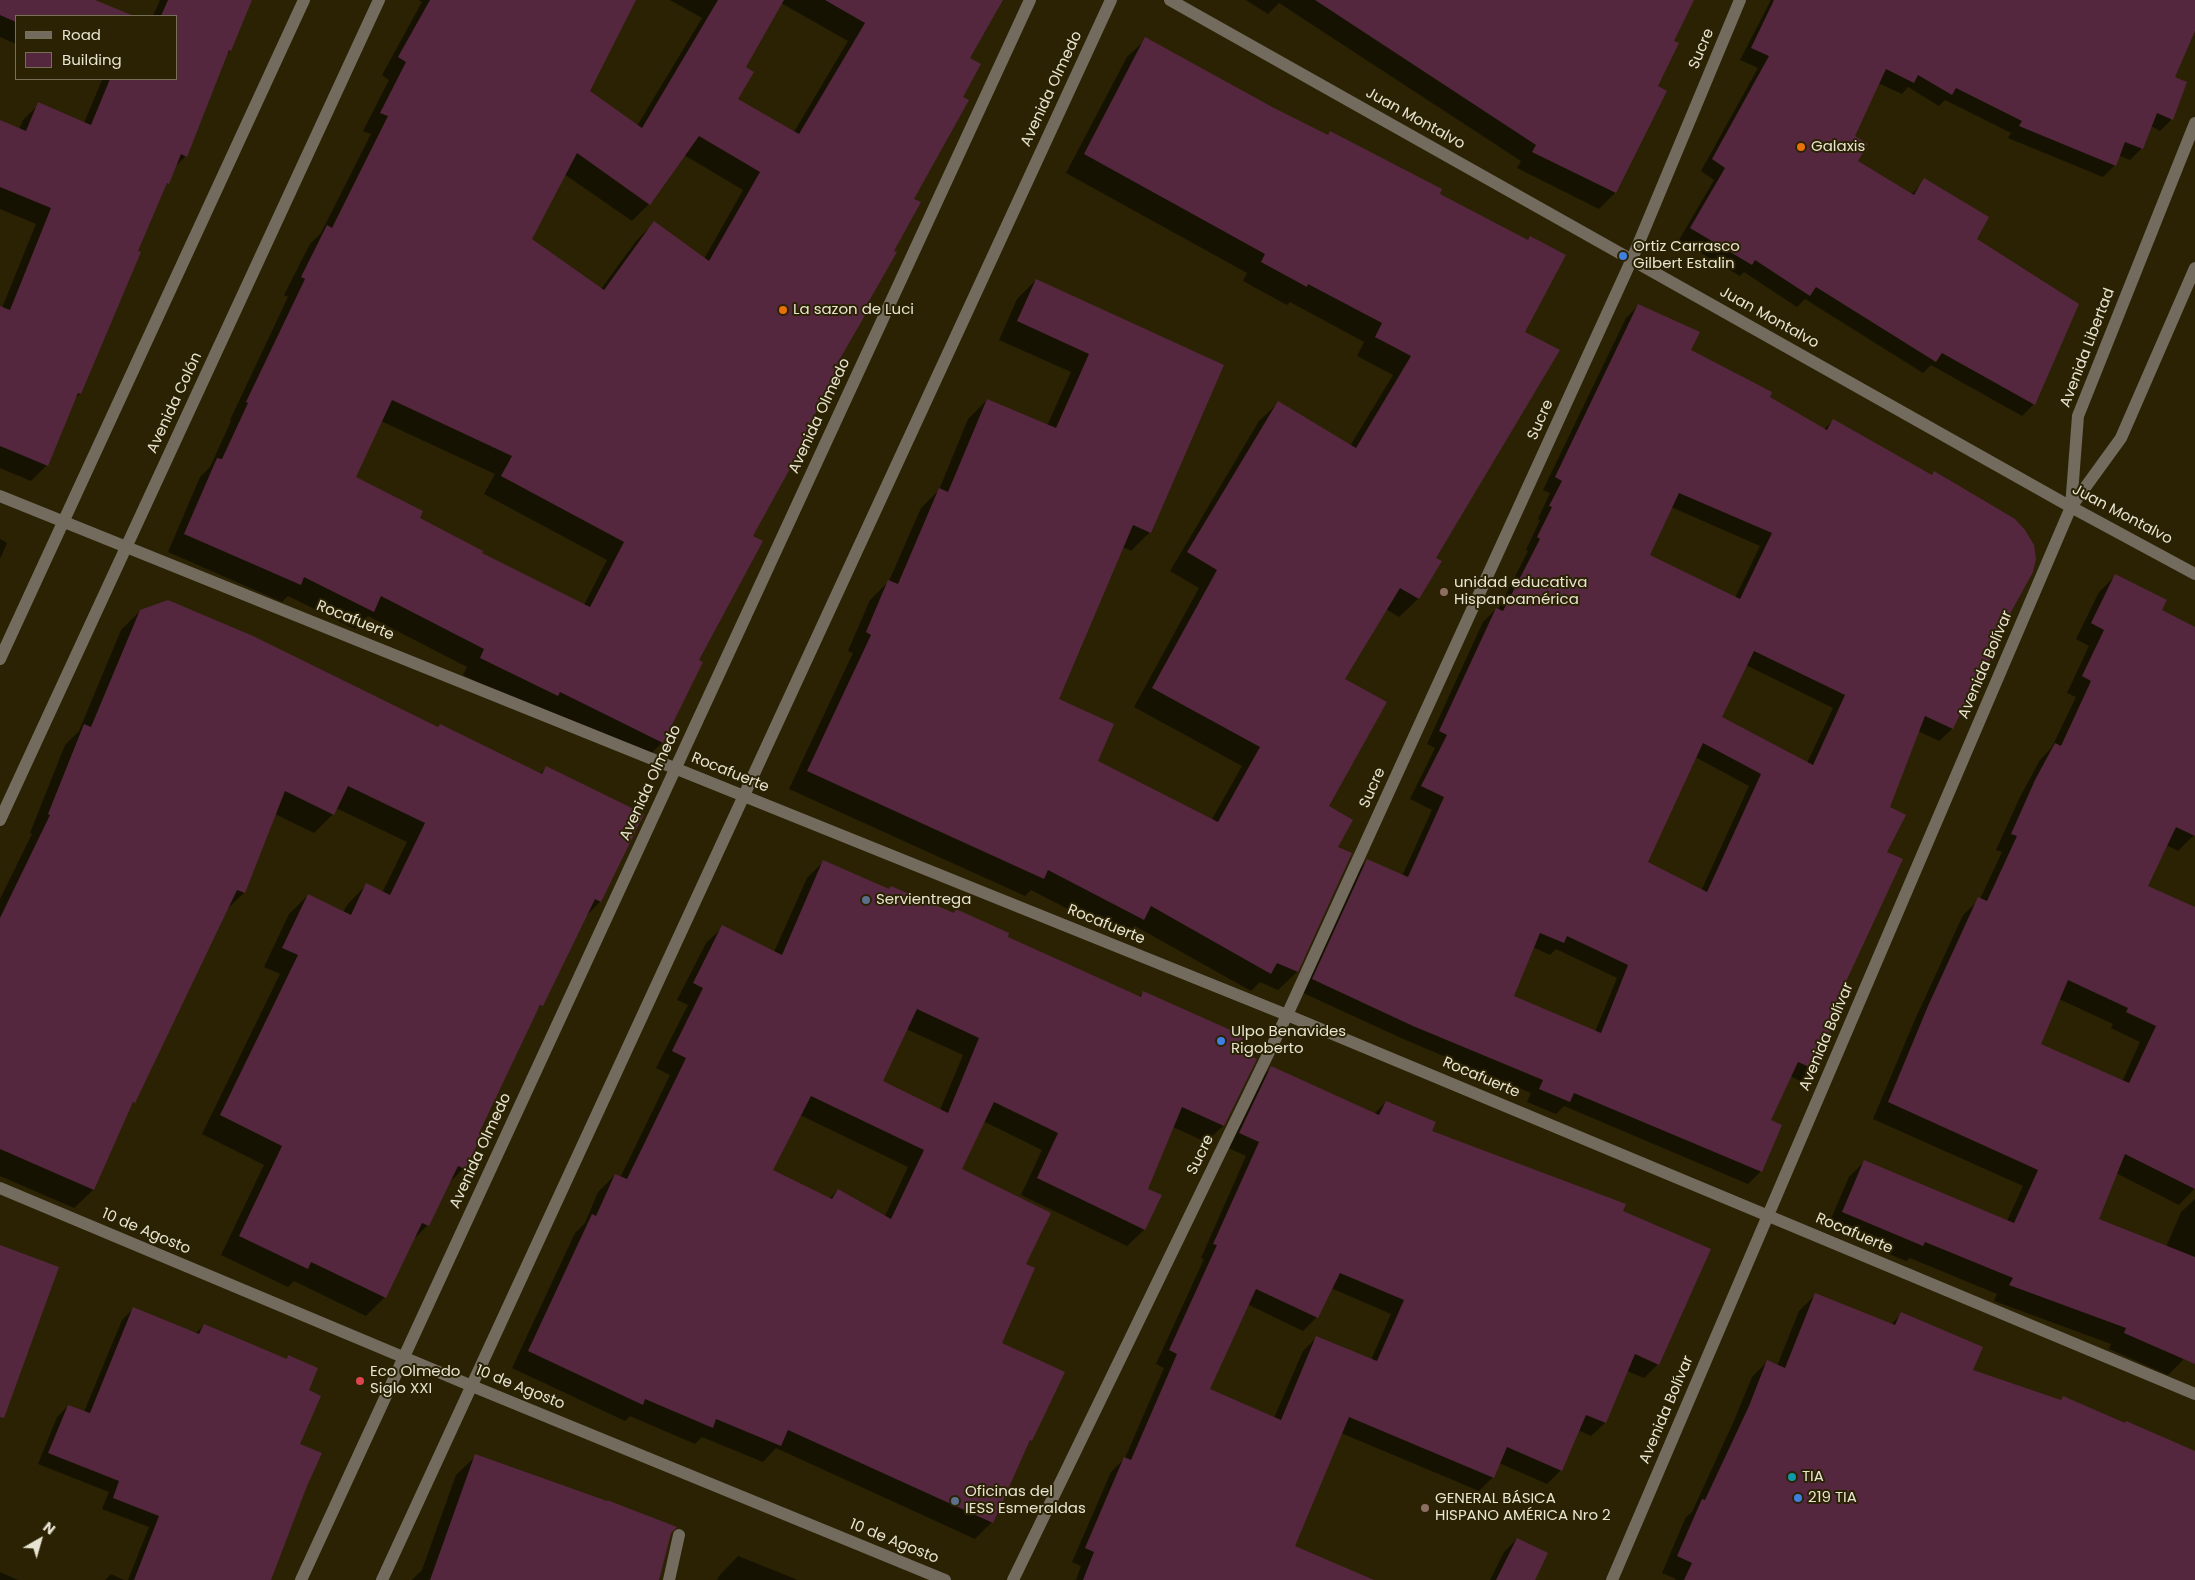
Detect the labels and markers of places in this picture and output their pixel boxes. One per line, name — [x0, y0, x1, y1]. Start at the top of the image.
place label: Galaxis — [1811, 138, 1865, 156]
marker: Galaxis — [1795, 141, 1807, 153]
place label: Ortiz Carrasco Gilbert Estalin — [1633, 238, 1740, 273]
marker: Ortiz Carrasco Gilbert Estalin — [1617, 250, 1629, 262]
place label: La sazon de Luci — [793, 301, 914, 319]
marker: La sazon de Luci — [777, 304, 789, 316]
place label: unidad educativa Hispanoamérica — [1454, 574, 1587, 609]
marker: unidad educativa Hispanoamérica — [1438, 586, 1450, 598]
place label: Servientrega — [876, 891, 971, 909]
marker: Servientrega — [860, 894, 872, 906]
place label: Ulpo Benavides Rigoberto — [1231, 1023, 1346, 1058]
marker: Ulpo Benavides Rigoberto — [1215, 1035, 1227, 1047]
place label: Eco Olmedo Siglo XXI — [370, 1363, 460, 1398]
marker: Eco Olmedo Siglo XXI — [354, 1375, 366, 1387]
place label: TIA — [1802, 1468, 1824, 1486]
marker: TIA — [1786, 1471, 1798, 1483]
place label: Oficinas del IESS Esmeraldas — [965, 1483, 1086, 1518]
place label: 219 TIA — [1808, 1489, 1857, 1507]
place label: GENERAL BÁSICA HISPANO AMÉRICA Nro 2 — [1435, 1490, 1611, 1525]
marker: 219 TIA — [1792, 1492, 1804, 1504]
marker: Oficinas del IESS Esmeraldas — [949, 1495, 961, 1507]
marker: GENERAL BÁSICA HISPANO AMÉRICA Nro 2 — [1419, 1502, 1431, 1514]

